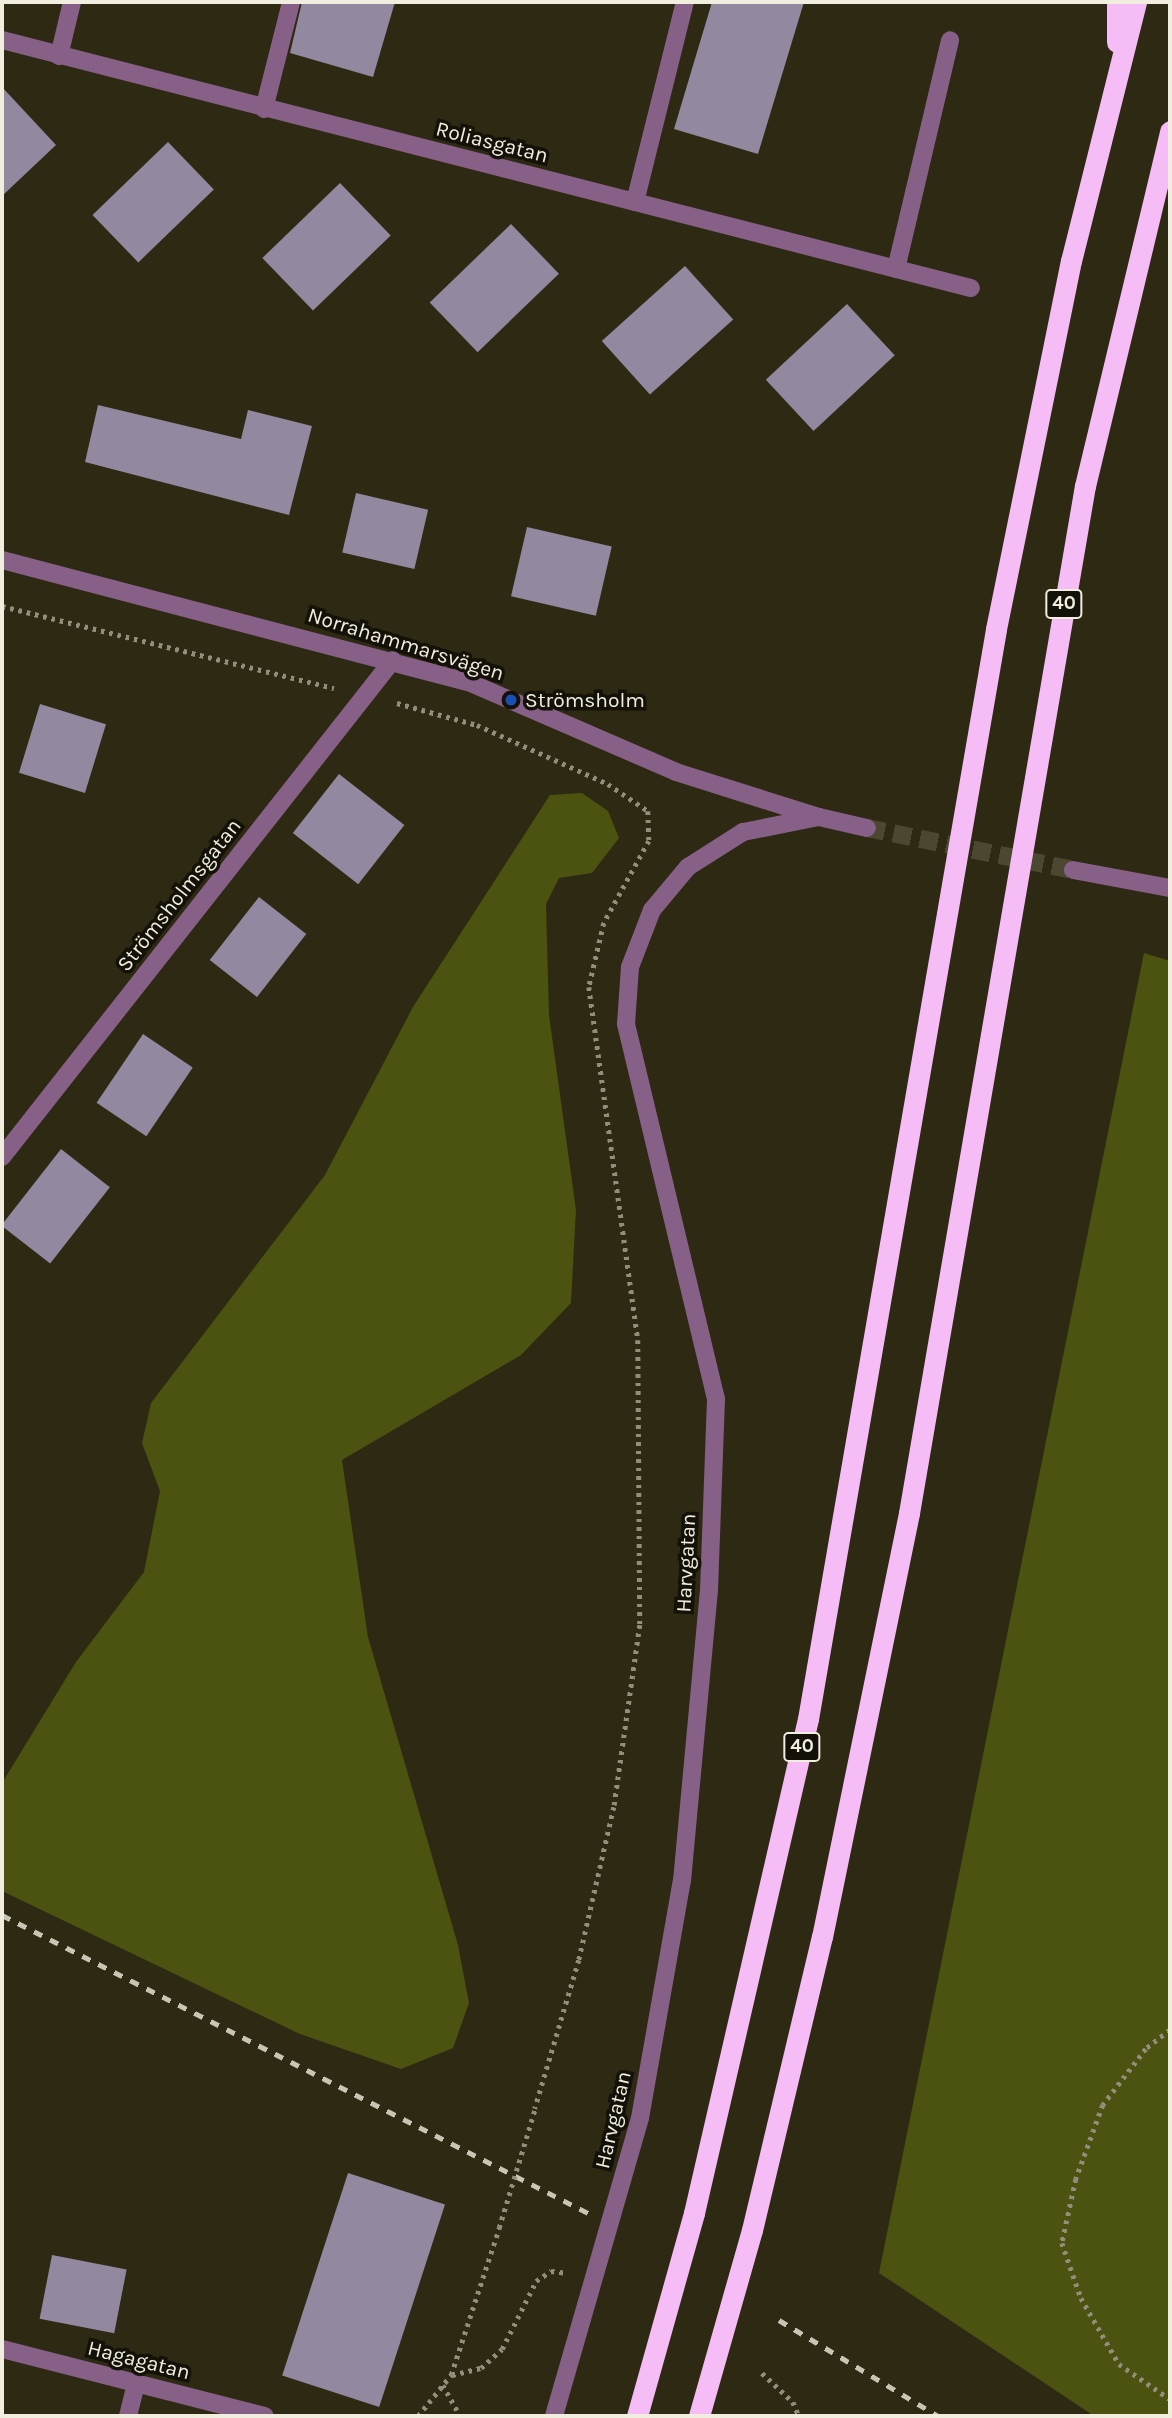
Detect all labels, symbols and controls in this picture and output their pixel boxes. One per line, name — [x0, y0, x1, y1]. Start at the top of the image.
street label: Roliasgatan — [433, 116, 551, 168]
road number: 40 — [1045, 589, 1083, 620]
street label: Norrahammarsvägen — [305, 602, 507, 686]
place label: Strömsholm — [525, 687, 645, 713]
marker: Strömsholm — [503, 692, 519, 708]
street label: Strömsholmsgatan — [112, 814, 246, 976]
street label: Harvgatan — [671, 1513, 701, 1613]
road number: 40 — [783, 1732, 821, 1763]
street label: Harvgatan — [590, 2069, 636, 2171]
street label: Hagagatan — [85, 2335, 193, 2385]

